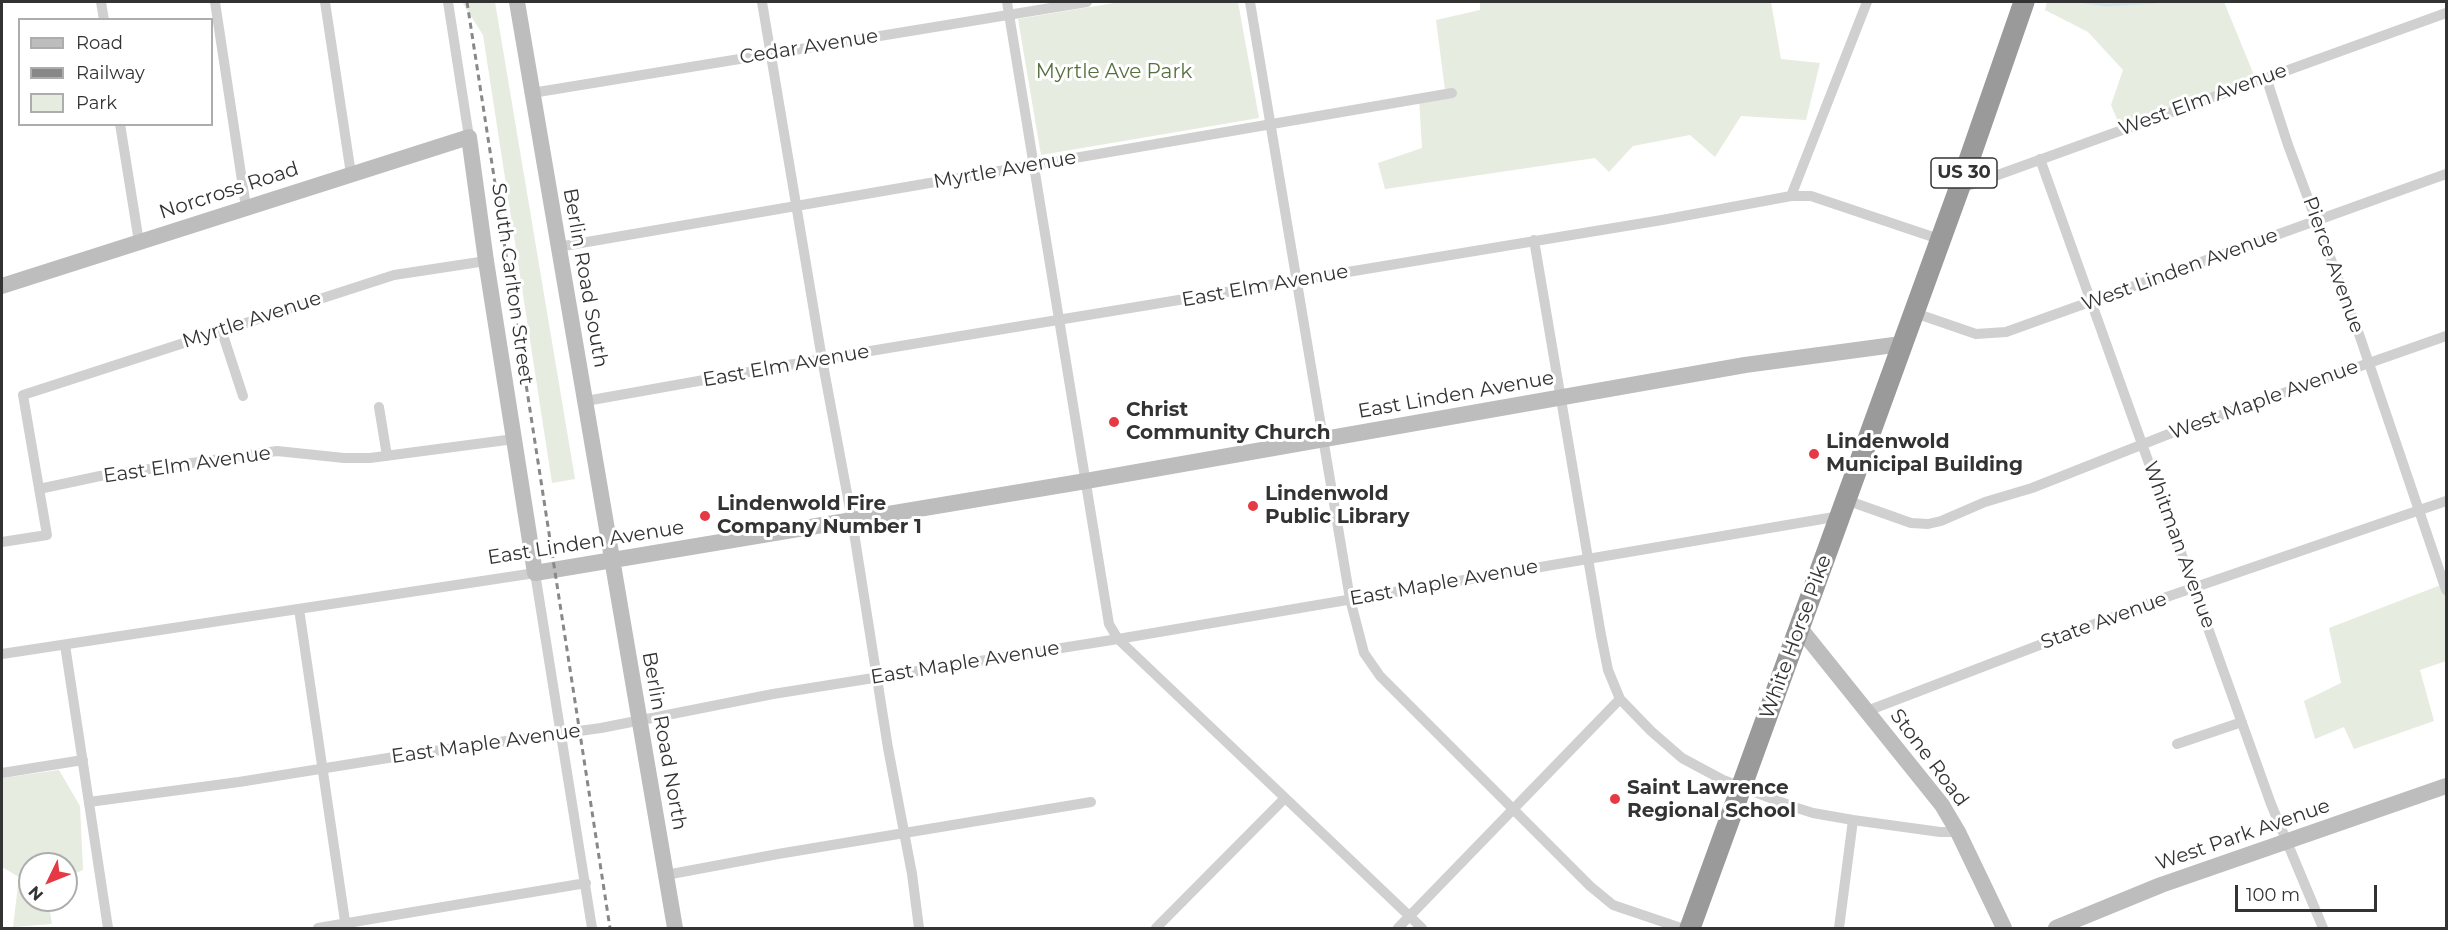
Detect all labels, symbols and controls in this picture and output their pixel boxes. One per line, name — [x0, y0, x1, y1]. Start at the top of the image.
legend — [18, 18, 213, 126]
street label: Cedar Avenue — [738, 24, 880, 70]
text: Road — [76, 32, 123, 54]
street label: West Elm Avenue — [2116, 58, 2290, 142]
park label: Myrtle Ave Park — [1036, 60, 1192, 84]
text: Railway — [76, 62, 145, 84]
text: Park — [76, 92, 117, 114]
street label: Myrtle Avenue — [932, 146, 1078, 194]
street label: Norcross Road — [156, 157, 302, 225]
road number: US 30 — [1931, 158, 1997, 188]
street label: South Carlton Street — [486, 182, 538, 386]
street label: Berlin Road South — [557, 186, 613, 370]
street label: Pierce Avenue — [2297, 193, 2369, 337]
street label: West Linden Avenue — [2079, 223, 2281, 317]
street label: East Elm Avenue — [1180, 260, 1350, 312]
street label: Myrtle Avenue — [180, 286, 324, 354]
street label: East Elm Avenue — [701, 340, 871, 392]
street label: West Maple Avenue — [2166, 355, 2362, 445]
street label: East Linden Avenue — [1356, 366, 1556, 424]
place label: Christ Community Church — [1126, 398, 1331, 445]
marker: Christ Community Church — [1107, 415, 1121, 429]
place label: Lindenwold Municipal Building — [1826, 430, 2023, 477]
street label: East Elm Avenue — [102, 441, 272, 489]
marker: Lindenwold Municipal Building — [1807, 447, 1821, 461]
street label: Whitman Avenue — [2138, 458, 2220, 632]
place label: Lindenwold Public Library — [1265, 482, 1409, 529]
place label: Lindenwold Fire Company Number 1 — [717, 492, 922, 539]
marker: Lindenwold Public Library — [1246, 499, 1260, 513]
marker: Lindenwold Fire Company Number 1 — [698, 509, 712, 523]
street label: East Linden Avenue — [486, 516, 686, 570]
street label: White Horse Pike — [1755, 552, 1837, 722]
street label: East Maple Avenue — [1348, 555, 1540, 611]
street label: State Avenue — [2038, 587, 2170, 655]
street label: East Maple Avenue — [869, 636, 1061, 690]
street label: Berlin Road North — [636, 650, 692, 832]
street label: Stone Road — [1885, 705, 1973, 811]
street label: East Maple Avenue — [390, 719, 582, 769]
place label: Saint Lawrence Regional School — [1627, 776, 1796, 823]
marker: Saint Lawrence Regional School — [1608, 792, 1622, 806]
street label: West Park Avenue — [2153, 794, 2333, 876]
north arrow — [18, 852, 78, 912]
scale bar — [2238, 873, 2380, 911]
text: N — [25, 882, 47, 904]
text: 100 m — [2246, 884, 2300, 906]

